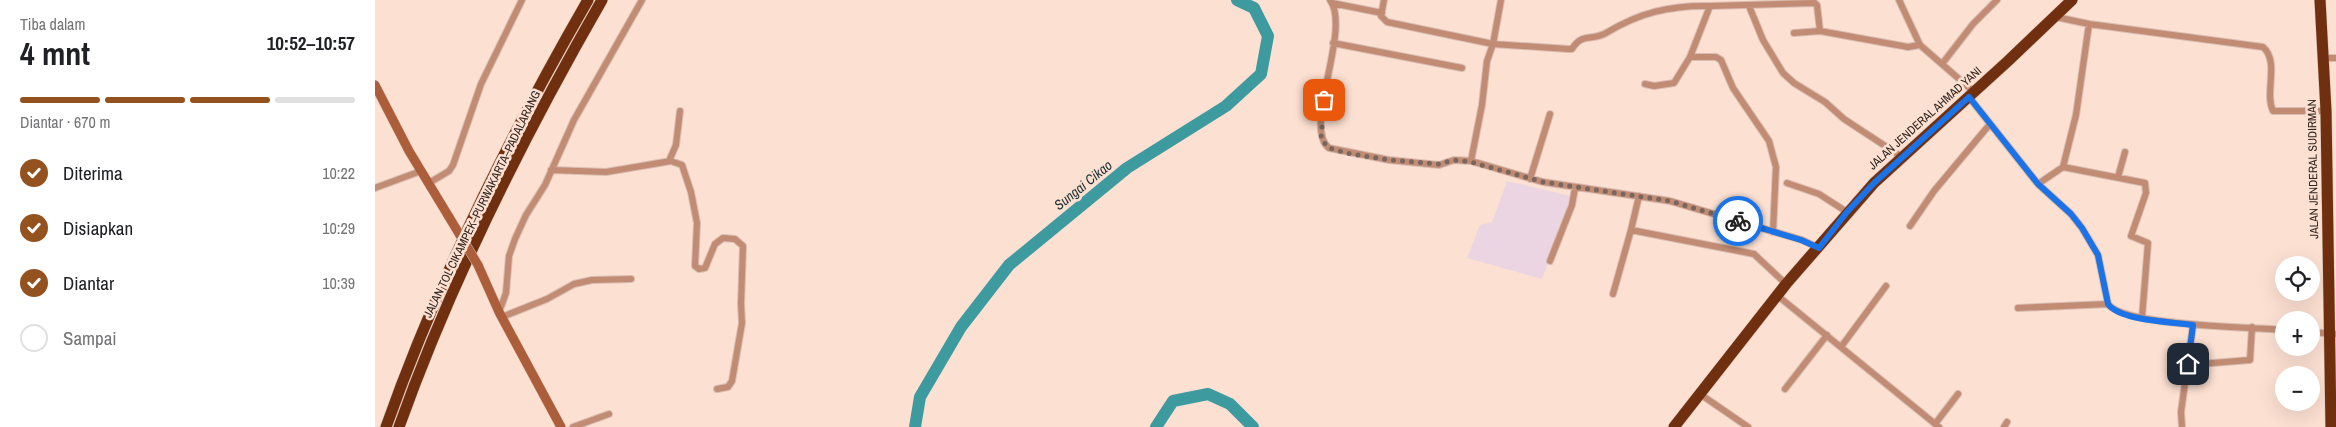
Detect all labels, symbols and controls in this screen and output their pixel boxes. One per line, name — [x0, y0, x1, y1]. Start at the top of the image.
text: Tiba dalam — [20, 13, 85, 35]
text: 10:52–10:57 — [267, 30, 355, 56]
text: 4 mnt — [20, 32, 90, 75]
street label: JALAN JENDERAL AHMAD YANI — [1865, 63, 1985, 173]
pin — [1303, 79, 1345, 121]
icon: bag — [1310, 86, 1338, 114]
street label: JALAN TOL CIKAMPEK–PURWAKARTA–PADALARANG — [420, 88, 544, 320]
street label: JALAN JENDERAL SUDIRMAN — [2304, 99, 2322, 239]
text: Diantar · 670 m — [20, 111, 110, 133]
water label: Sungai Cikao — [1050, 156, 1116, 214]
icon: check — [20, 159, 48, 187]
text: Diterima — [63, 160, 123, 186]
text: 10:22 — [322, 162, 355, 184]
courier — [1713, 196, 1763, 246]
icon: bike — [1724, 207, 1752, 235]
icon: check — [20, 214, 48, 242]
text: Disiapkan — [63, 215, 133, 241]
text: 10:29 — [322, 217, 355, 239]
map controls — [2275, 256, 2320, 411]
button: locate — [2275, 256, 2320, 301]
icon: check — [20, 269, 48, 297]
text: Diantar — [63, 270, 114, 296]
text: 10:39 — [322, 272, 355, 294]
button: + — [2275, 311, 2320, 356]
text: Sampai — [63, 325, 117, 351]
pin — [2167, 343, 2209, 385]
icon: home — [2174, 350, 2202, 378]
button: − — [2275, 366, 2320, 411]

